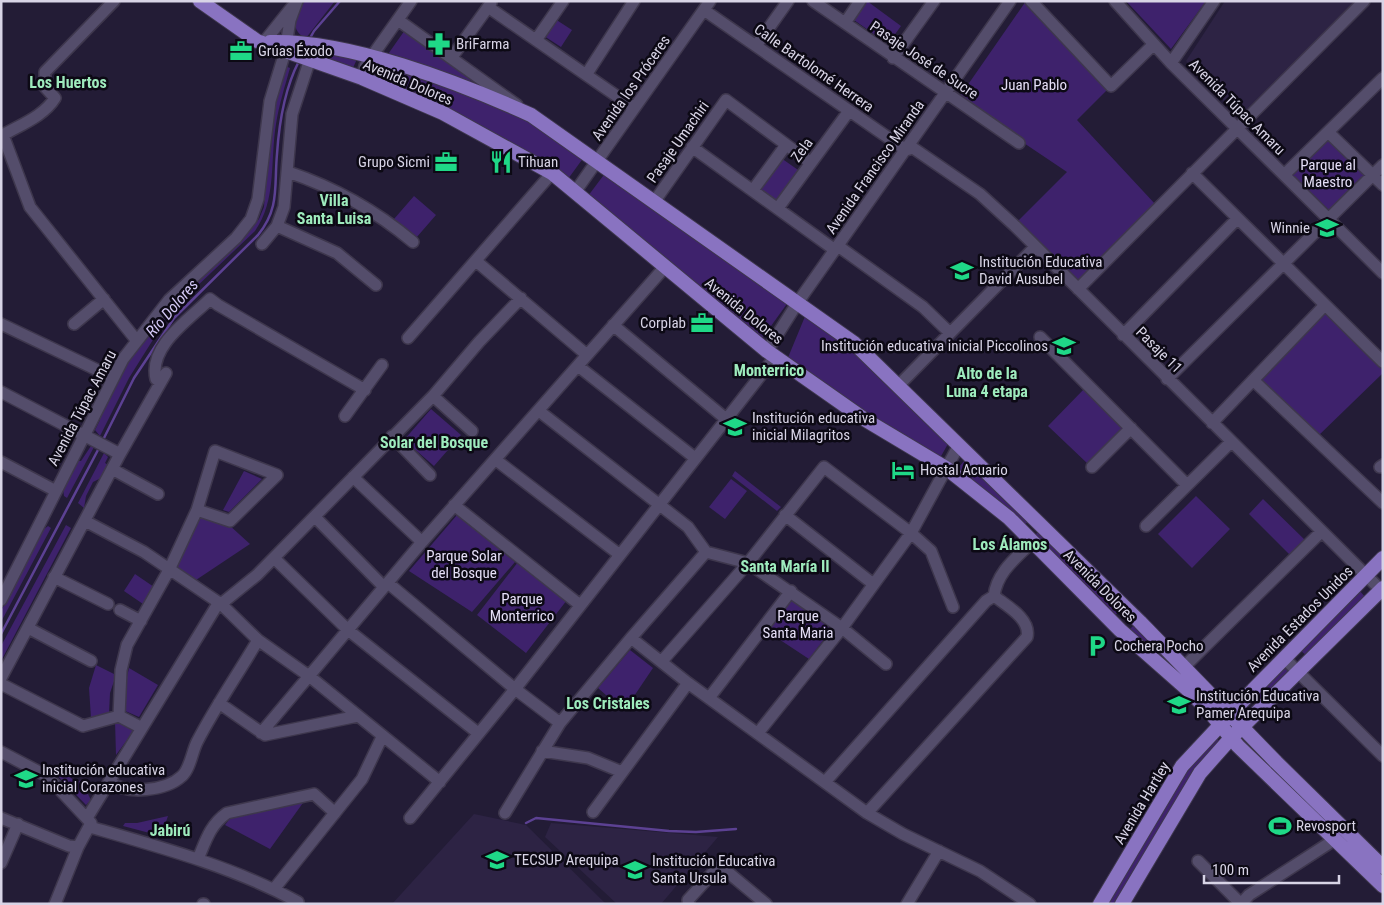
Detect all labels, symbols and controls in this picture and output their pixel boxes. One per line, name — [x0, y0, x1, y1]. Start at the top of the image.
street label: Pasaje José de Sucre — [866, 17, 982, 103]
street label: Calle Bartolomé Herrera — [751, 20, 877, 116]
pharmacy icon: BriFarma — [426, 31, 452, 57]
street label: Avenida los Próceres — [588, 32, 674, 144]
place label: BriFarma — [456, 35, 509, 53]
office icon: Grúas Éxodo — [228, 38, 254, 64]
place label: Grúas Éxodo — [258, 42, 333, 60]
street label: Avenida Dolores — [360, 55, 456, 109]
street label: Avenida Túpac Amaru — [1185, 55, 1289, 159]
district label: Los Huertos — [29, 73, 107, 92]
park label: Juan Pablo — [1001, 76, 1067, 94]
street label: Avenida Francisco Miranda — [822, 97, 928, 237]
street label: Pasaje Umachiri — [643, 98, 713, 186]
street label: Zela — [787, 134, 817, 166]
office icon: Grupo Sicmi — [433, 149, 459, 175]
restaurant icon: Tihuan — [488, 149, 514, 175]
place label: Grupo Sicmi — [358, 153, 430, 171]
place label: Tihuan — [518, 153, 558, 171]
park label: Parque al Maestro — [1300, 156, 1356, 191]
district label: Villa Santa Luisa — [297, 191, 372, 228]
school or university icon: Winnie — [1314, 215, 1340, 241]
place label: Winnie — [1270, 219, 1310, 237]
place label: Institución Educativa David Ausubel — [979, 253, 1103, 288]
school or university icon: Institución Educativa David Ausubel — [949, 258, 975, 284]
street label: Avenida Dolores — [701, 274, 787, 348]
water label: Río Dolores — [142, 275, 202, 341]
office icon: Corplab — [689, 310, 715, 336]
place label: Corplab — [640, 314, 686, 332]
street label: Pasaje 11 — [1132, 323, 1186, 377]
school or university icon: Institución educativa inicial Piccolinos — [1051, 333, 1077, 359]
place label: Institución educativa inicial Piccolinos — [821, 337, 1048, 355]
street label: Avenida Túpac Amaru — [44, 347, 120, 469]
district label: Monterrico — [734, 361, 804, 380]
district label: Alto de la Luna 4 etapa — [946, 364, 1028, 401]
place label: Institución educativa inicial Milagritos — [752, 409, 875, 444]
school or university icon: Institución educativa inicial Milagritos — [722, 414, 748, 440]
district label: Solar del Bosque — [380, 433, 488, 452]
hotel icon: Hostal Acuario — [890, 457, 916, 483]
place label: Hostal Acuario — [920, 461, 1008, 479]
district label: Los Álamos — [973, 535, 1047, 554]
street label: Avenida Dolores — [1060, 546, 1140, 626]
park label: Parque Solar del Bosque — [426, 547, 502, 582]
district label: Santa María II — [740, 557, 830, 576]
street label: Avenida Estados Unidos — [1243, 562, 1357, 676]
park label: Parque Monterrico — [490, 590, 554, 625]
park label: Parque Santa Maria — [762, 607, 834, 642]
parking icon: Cochera Pocho — [1084, 633, 1110, 659]
place label: Cochera Pocho — [1114, 637, 1204, 655]
place label: Institución Educativa Pamer Arequipa — [1196, 687, 1320, 722]
school or university icon: Institución Educativa Pamer Arequipa — [1166, 692, 1192, 718]
district label: Los Cristales — [566, 694, 650, 713]
street label: Avenida Hartley — [1110, 759, 1174, 847]
place label: Institución educativa inicial Corazones — [42, 761, 165, 796]
school or university icon: Institución educativa inicial Corazones — [13, 766, 39, 792]
sports icon: Revosport — [1267, 813, 1293, 839]
place label: Revosport — [1296, 817, 1356, 835]
district label: Jabirú — [150, 821, 190, 840]
school or university icon: TECSUP Arequipa — [484, 847, 510, 873]
place label: TECSUP Arequipa — [514, 851, 619, 869]
place label: Institución Educativa Santa Ursula — [652, 852, 776, 887]
scale bar — [1204, 852, 1339, 884]
school or university icon: Institución Educativa Santa Ursula — [622, 857, 648, 883]
text: 100 m — [1212, 861, 1249, 879]

